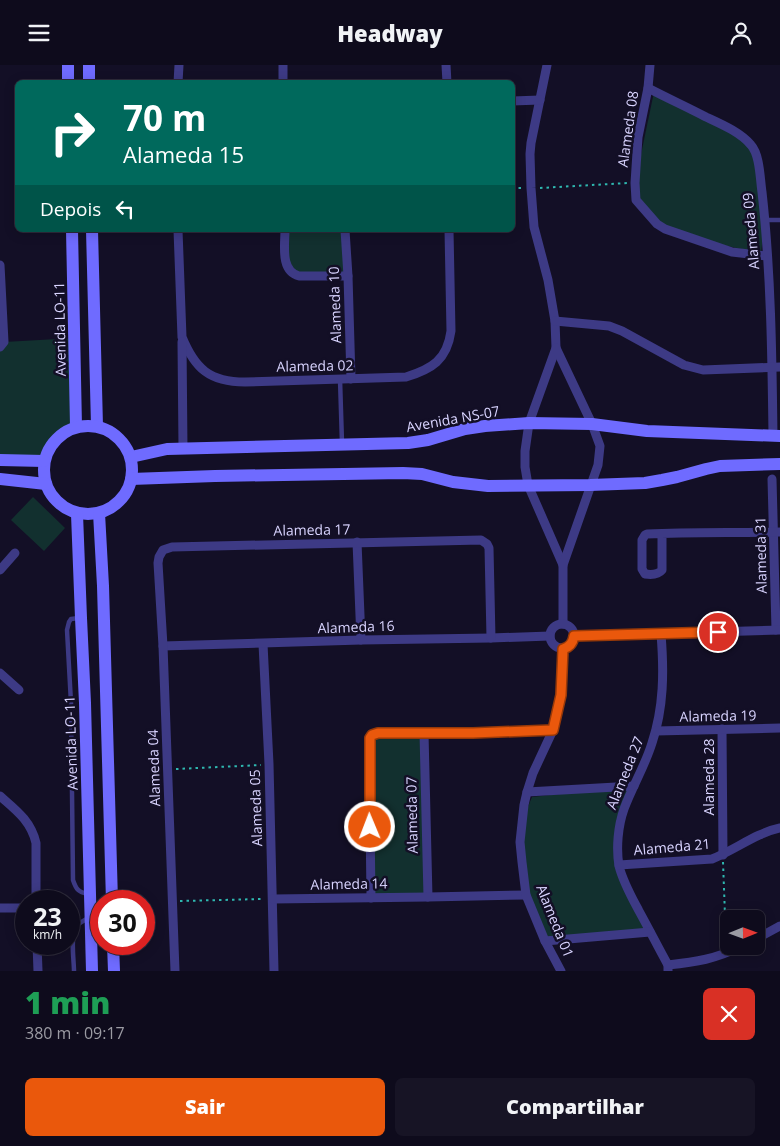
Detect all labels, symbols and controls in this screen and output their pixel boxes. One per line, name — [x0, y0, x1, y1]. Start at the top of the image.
text: Headway — [337, 18, 443, 48]
icon: menu — [25, 19, 53, 47]
icon: person — [727, 19, 755, 47]
street label: Alameda 08 — [613, 89, 642, 168]
text: 70 m — [123, 94, 206, 141]
icon: right — [40, 100, 105, 165]
text: Alameda 15 — [123, 139, 244, 169]
street label: Alameda 09 — [738, 192, 763, 270]
icon: left — [111, 195, 139, 223]
text: Depois — [40, 196, 101, 222]
street label: Alameda 10 — [324, 266, 345, 344]
street label: Avenida LO-11 — [49, 282, 70, 376]
street label: Alameda 02 — [276, 355, 354, 376]
street label: Avenida NS-07 — [405, 401, 501, 436]
street label: Alameda 31 — [750, 516, 771, 594]
street label: Alameda 17 — [273, 519, 351, 540]
pin — [697, 611, 739, 653]
street label: Alameda 16 — [317, 616, 395, 637]
icon: arrive — [704, 618, 732, 646]
street label: Avenida LO-11 — [59, 695, 82, 791]
street label: Alameda 19 — [679, 705, 757, 726]
street label: Alameda 04 — [143, 729, 164, 807]
street label: Alameda 27 — [601, 734, 648, 812]
street label: Alameda 28 — [699, 739, 718, 815]
street label: Alameda 05 — [245, 769, 266, 847]
street label: Alameda 07 — [401, 776, 422, 854]
position arrow — [343, 800, 395, 852]
street label: Alameda 21 — [633, 834, 711, 859]
street label: Alameda 14 — [310, 873, 388, 894]
street label: Alameda 01 — [532, 882, 579, 960]
speed limit sign: 30 — [90, 890, 155, 955]
text: 23 — [33, 899, 62, 933]
north arrow — [720, 910, 765, 955]
map controls — [720, 910, 765, 955]
text: km/h — [33, 926, 62, 943]
text: 1 min — [25, 982, 110, 1023]
button: close — [703, 988, 755, 1040]
text: 380 m · 09:17 — [25, 1022, 125, 1044]
button: Sair — [25, 1078, 385, 1136]
button: Compartilhar — [395, 1078, 755, 1136]

